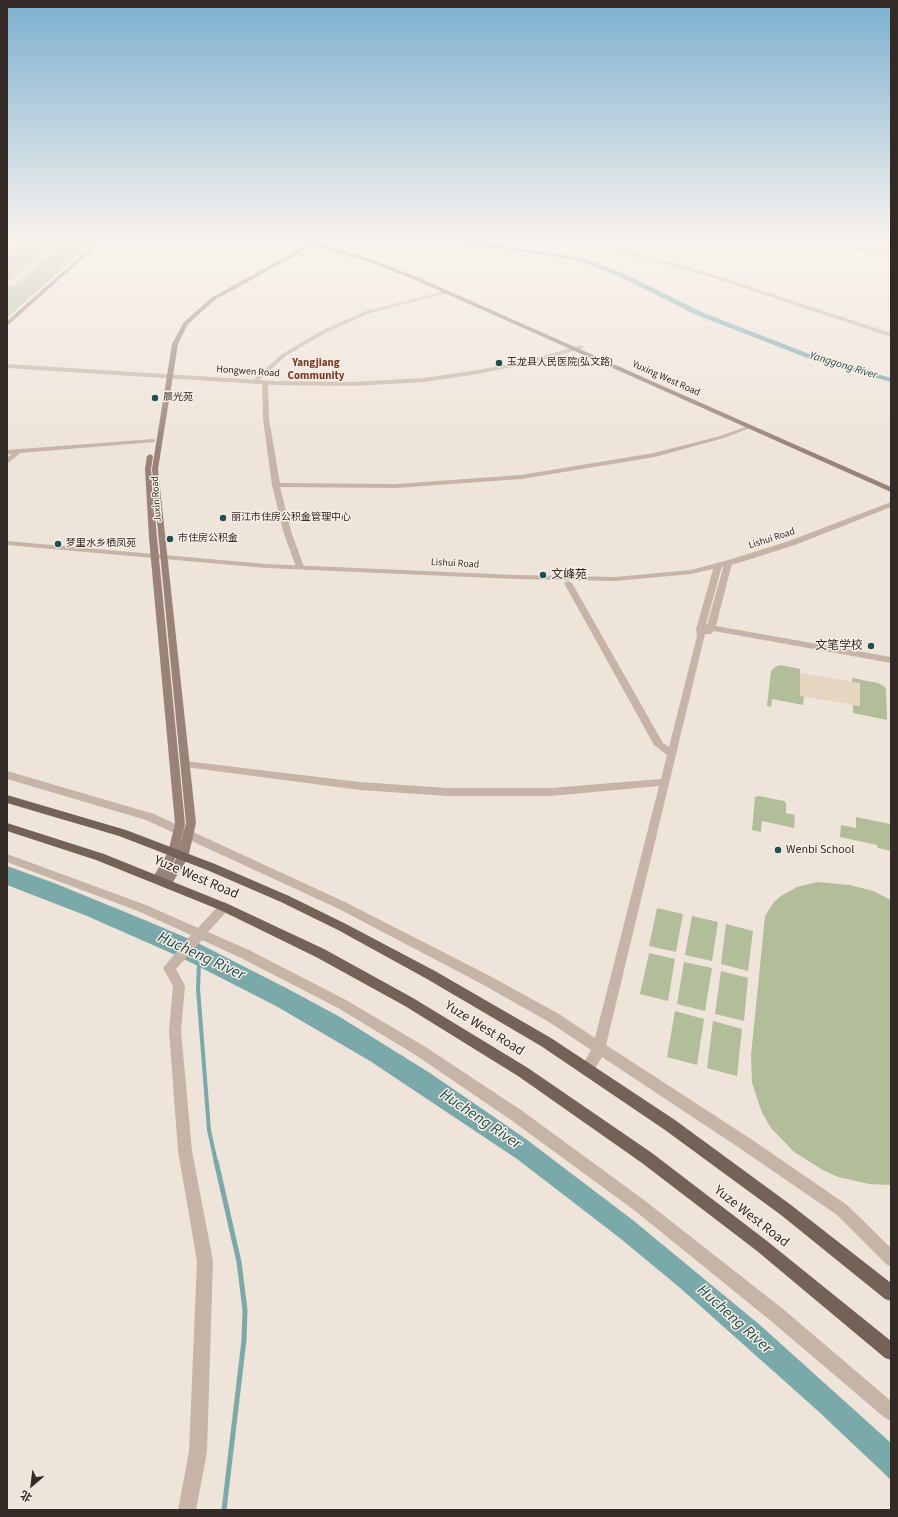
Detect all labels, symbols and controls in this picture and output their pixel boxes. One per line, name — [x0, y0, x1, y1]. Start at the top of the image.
water label: Yanggong River — [808, 349, 878, 383]
district label: Yangjiang Community — [288, 357, 344, 383]
place label: 玉龙县人民医院(弘文路) — [507, 357, 613, 369]
marker: 玉龙县人民医院(弘文路) — [494, 358, 504, 368]
street label: Yuxing West Road — [630, 359, 702, 399]
street label: Hongwen Road — [216, 364, 280, 380]
place label: 晨光苑 — [163, 392, 193, 404]
marker: 晨光苑 — [150, 393, 160, 403]
street label: Juxin Road — [149, 476, 165, 522]
place label: 丽江市住房公积金管理中心 — [231, 512, 351, 524]
marker: 丽江市住房公积金管理中心 — [218, 513, 228, 523]
street label: Lishui Road — [747, 526, 797, 552]
place label: 市住房公积金 — [178, 533, 238, 545]
marker: 市住房公积金 — [165, 534, 175, 544]
place label: 梦里水乡栖凤苑 — [66, 538, 136, 550]
marker: 梦里水乡栖凤苑 — [53, 539, 63, 549]
street label: Lishui Road — [431, 557, 479, 571]
place label: 文峰苑 — [551, 568, 587, 582]
marker: 文峰苑 — [538, 570, 548, 580]
place label: 文笔学校 — [815, 639, 863, 653]
marker: 文笔学校 — [866, 641, 876, 651]
place label: Wenbi School — [786, 843, 854, 857]
marker: Wenbi School — [773, 845, 783, 855]
street label: Yuze West Road — [151, 853, 241, 903]
water label: Hucheng River — [154, 928, 248, 986]
street label: Yuze West Road — [441, 998, 527, 1060]
water label: Hucheng River — [436, 1086, 524, 1154]
street label: Yuze West Road — [710, 1183, 792, 1251]
water label: Hucheng River — [693, 1281, 775, 1359]
north arrow — [12, 1465, 52, 1505]
text: 北 — [18, 1487, 35, 1505]

